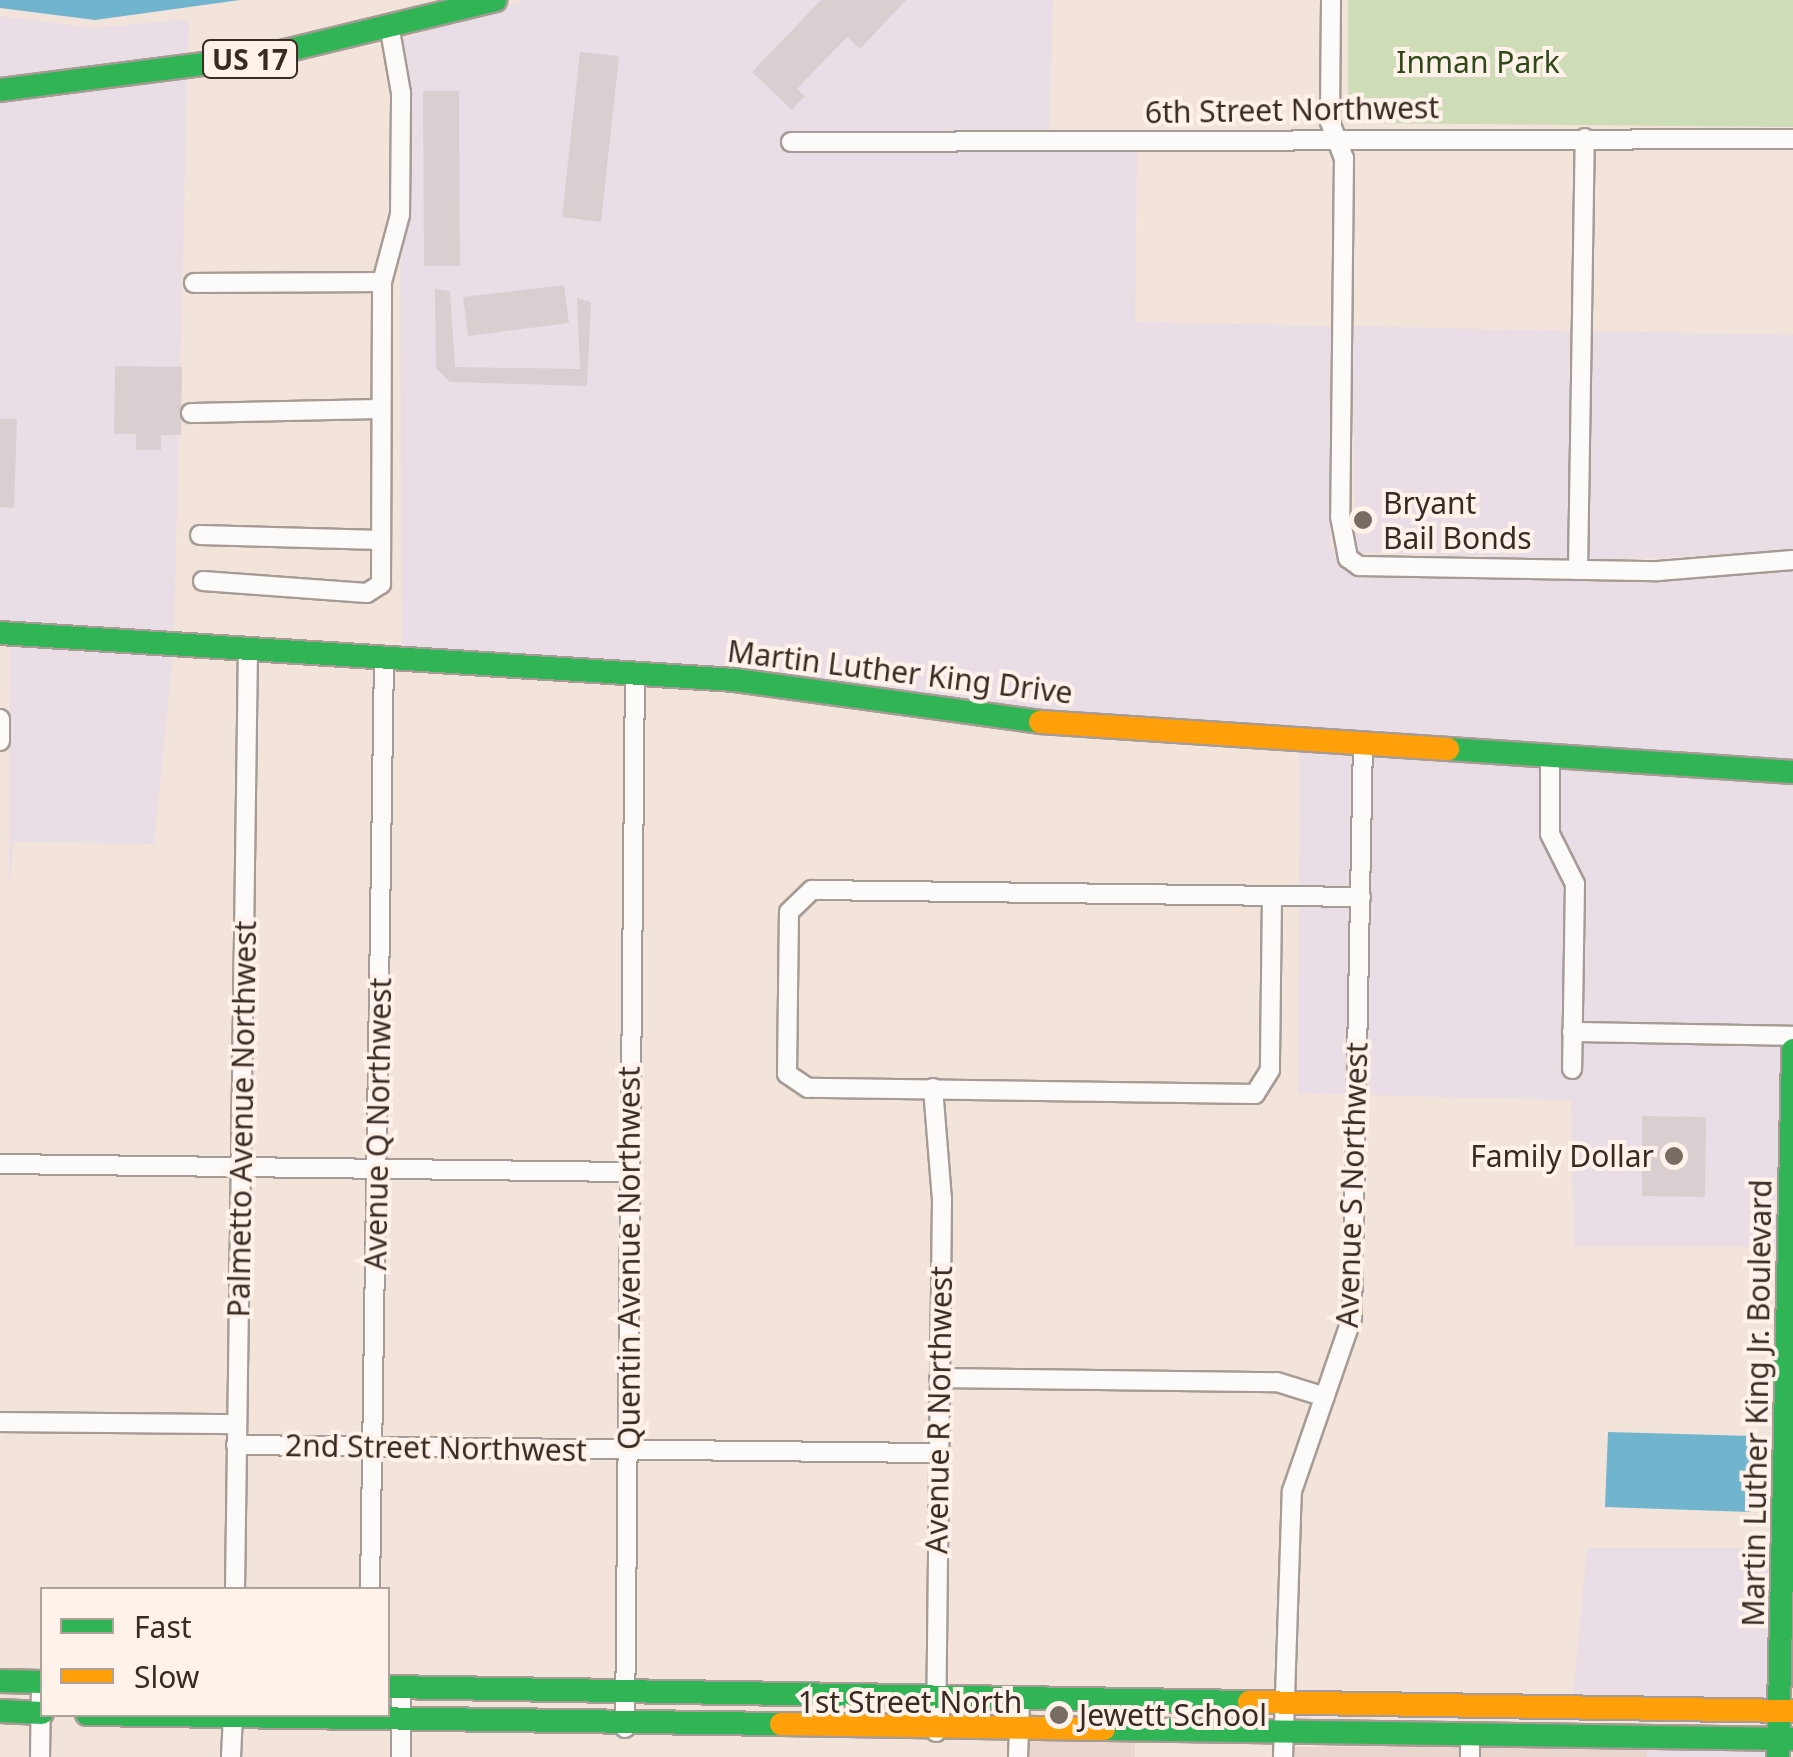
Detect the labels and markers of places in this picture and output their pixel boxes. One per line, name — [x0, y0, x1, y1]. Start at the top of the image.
place label: Bryant Bail Bonds — [1383, 485, 1532, 556]
marker: Bryant Bail Bonds — [1352, 509, 1374, 531]
place label: Family Dollar — [1470, 1138, 1654, 1174]
marker: Family Dollar — [1663, 1145, 1685, 1167]
place label: Jewett School — [1079, 1697, 1267, 1733]
marker: Jewett School — [1048, 1704, 1070, 1726]

